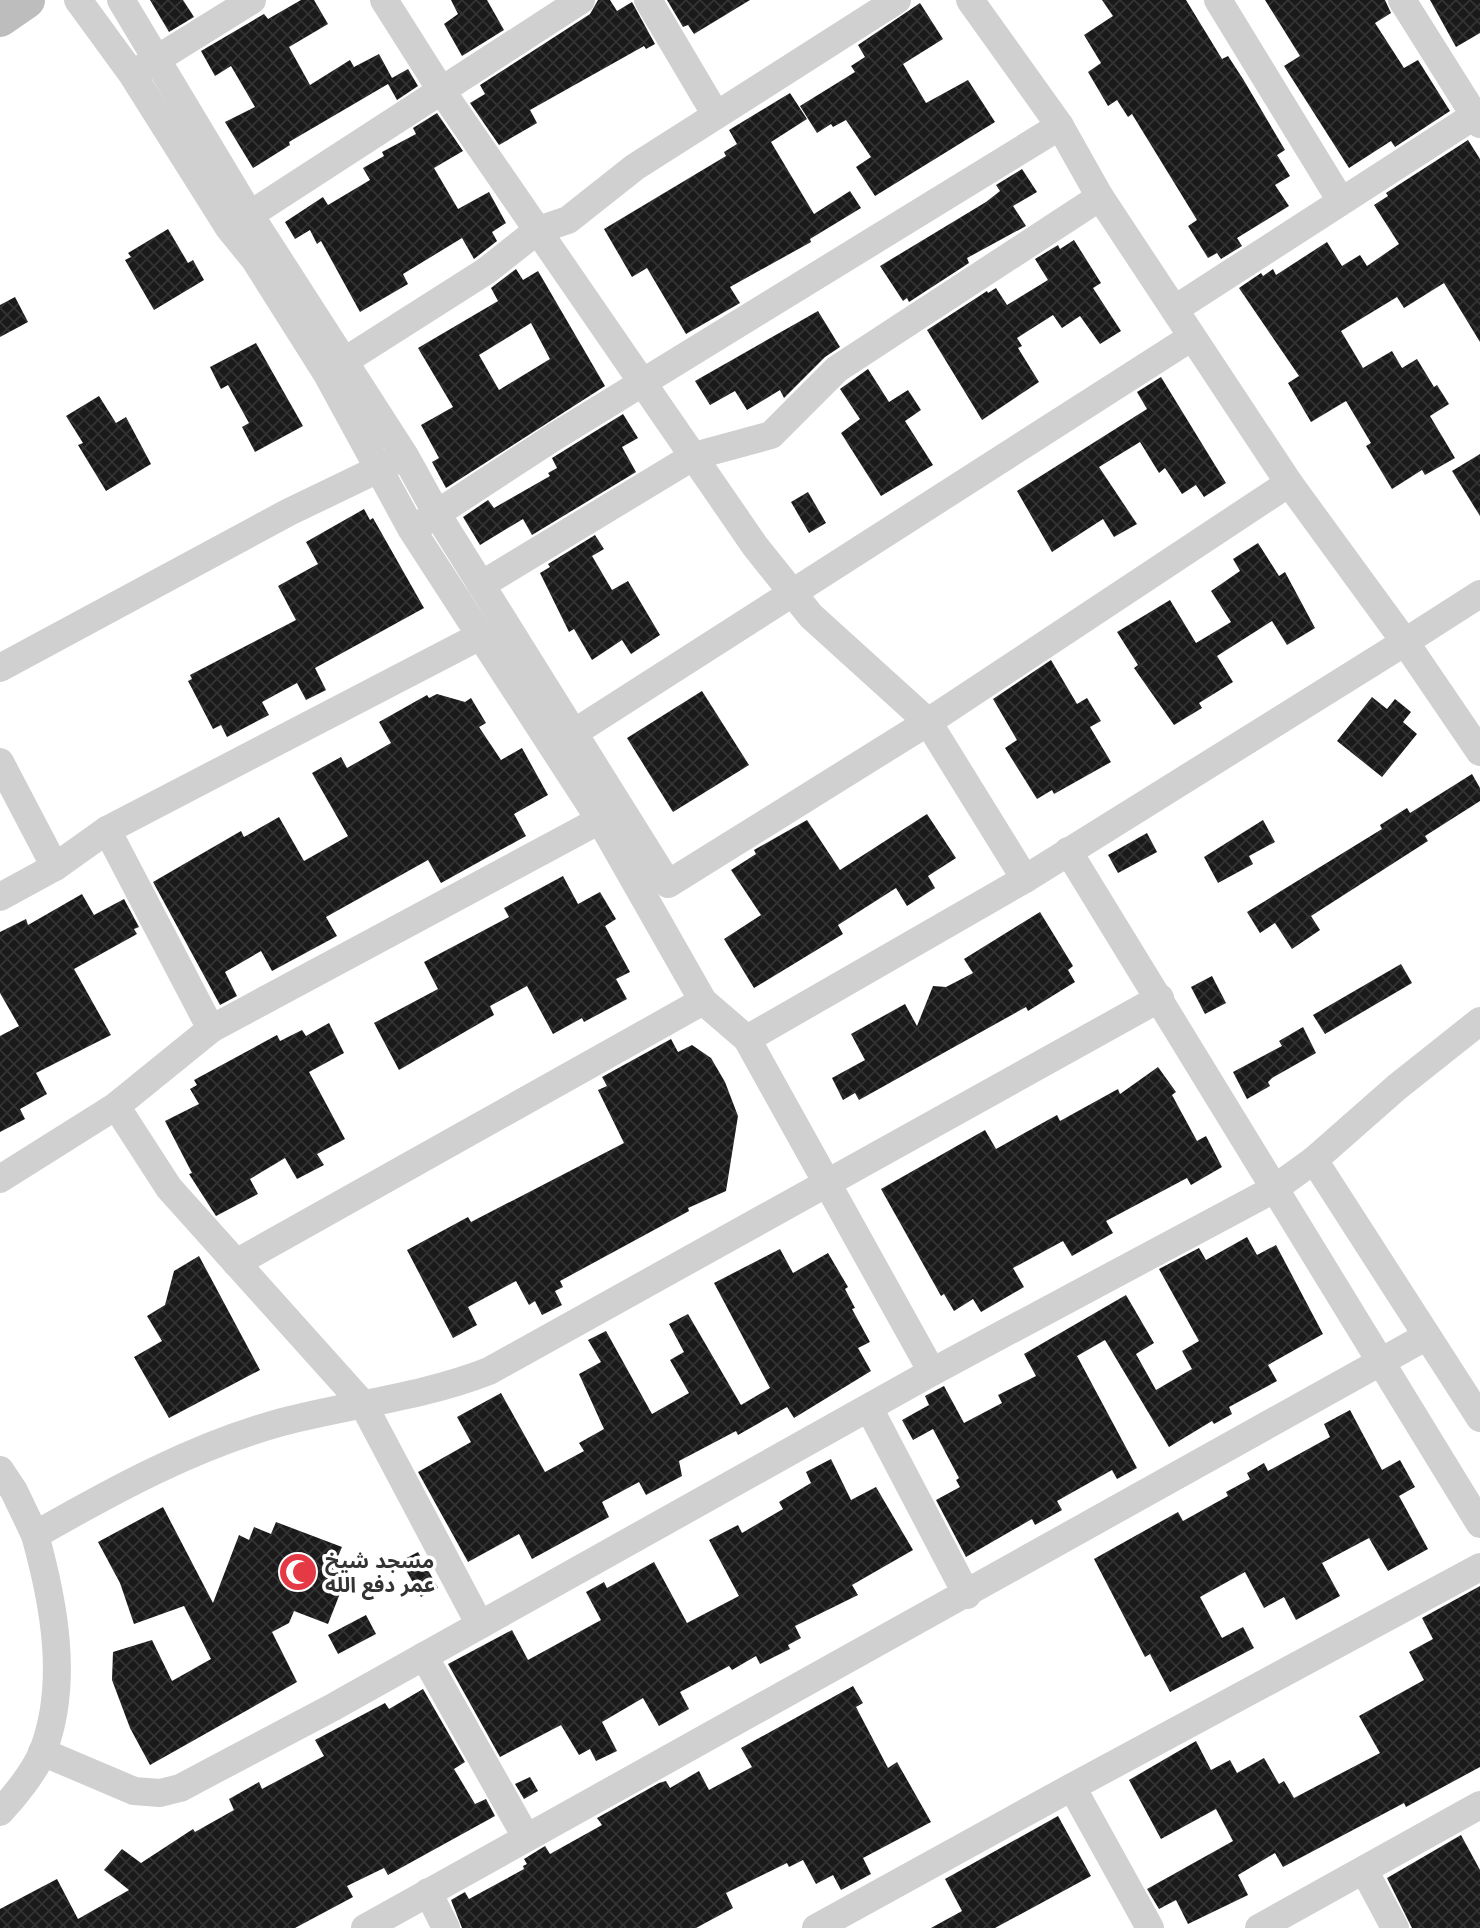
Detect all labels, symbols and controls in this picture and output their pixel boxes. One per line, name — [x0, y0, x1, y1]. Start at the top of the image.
place label: مسجد شيخ عمر دفع الله — [325, 1547, 435, 1600]
mosque icon: مسجد شيخ عمر دفع الله — [277, 1551, 319, 1593]

